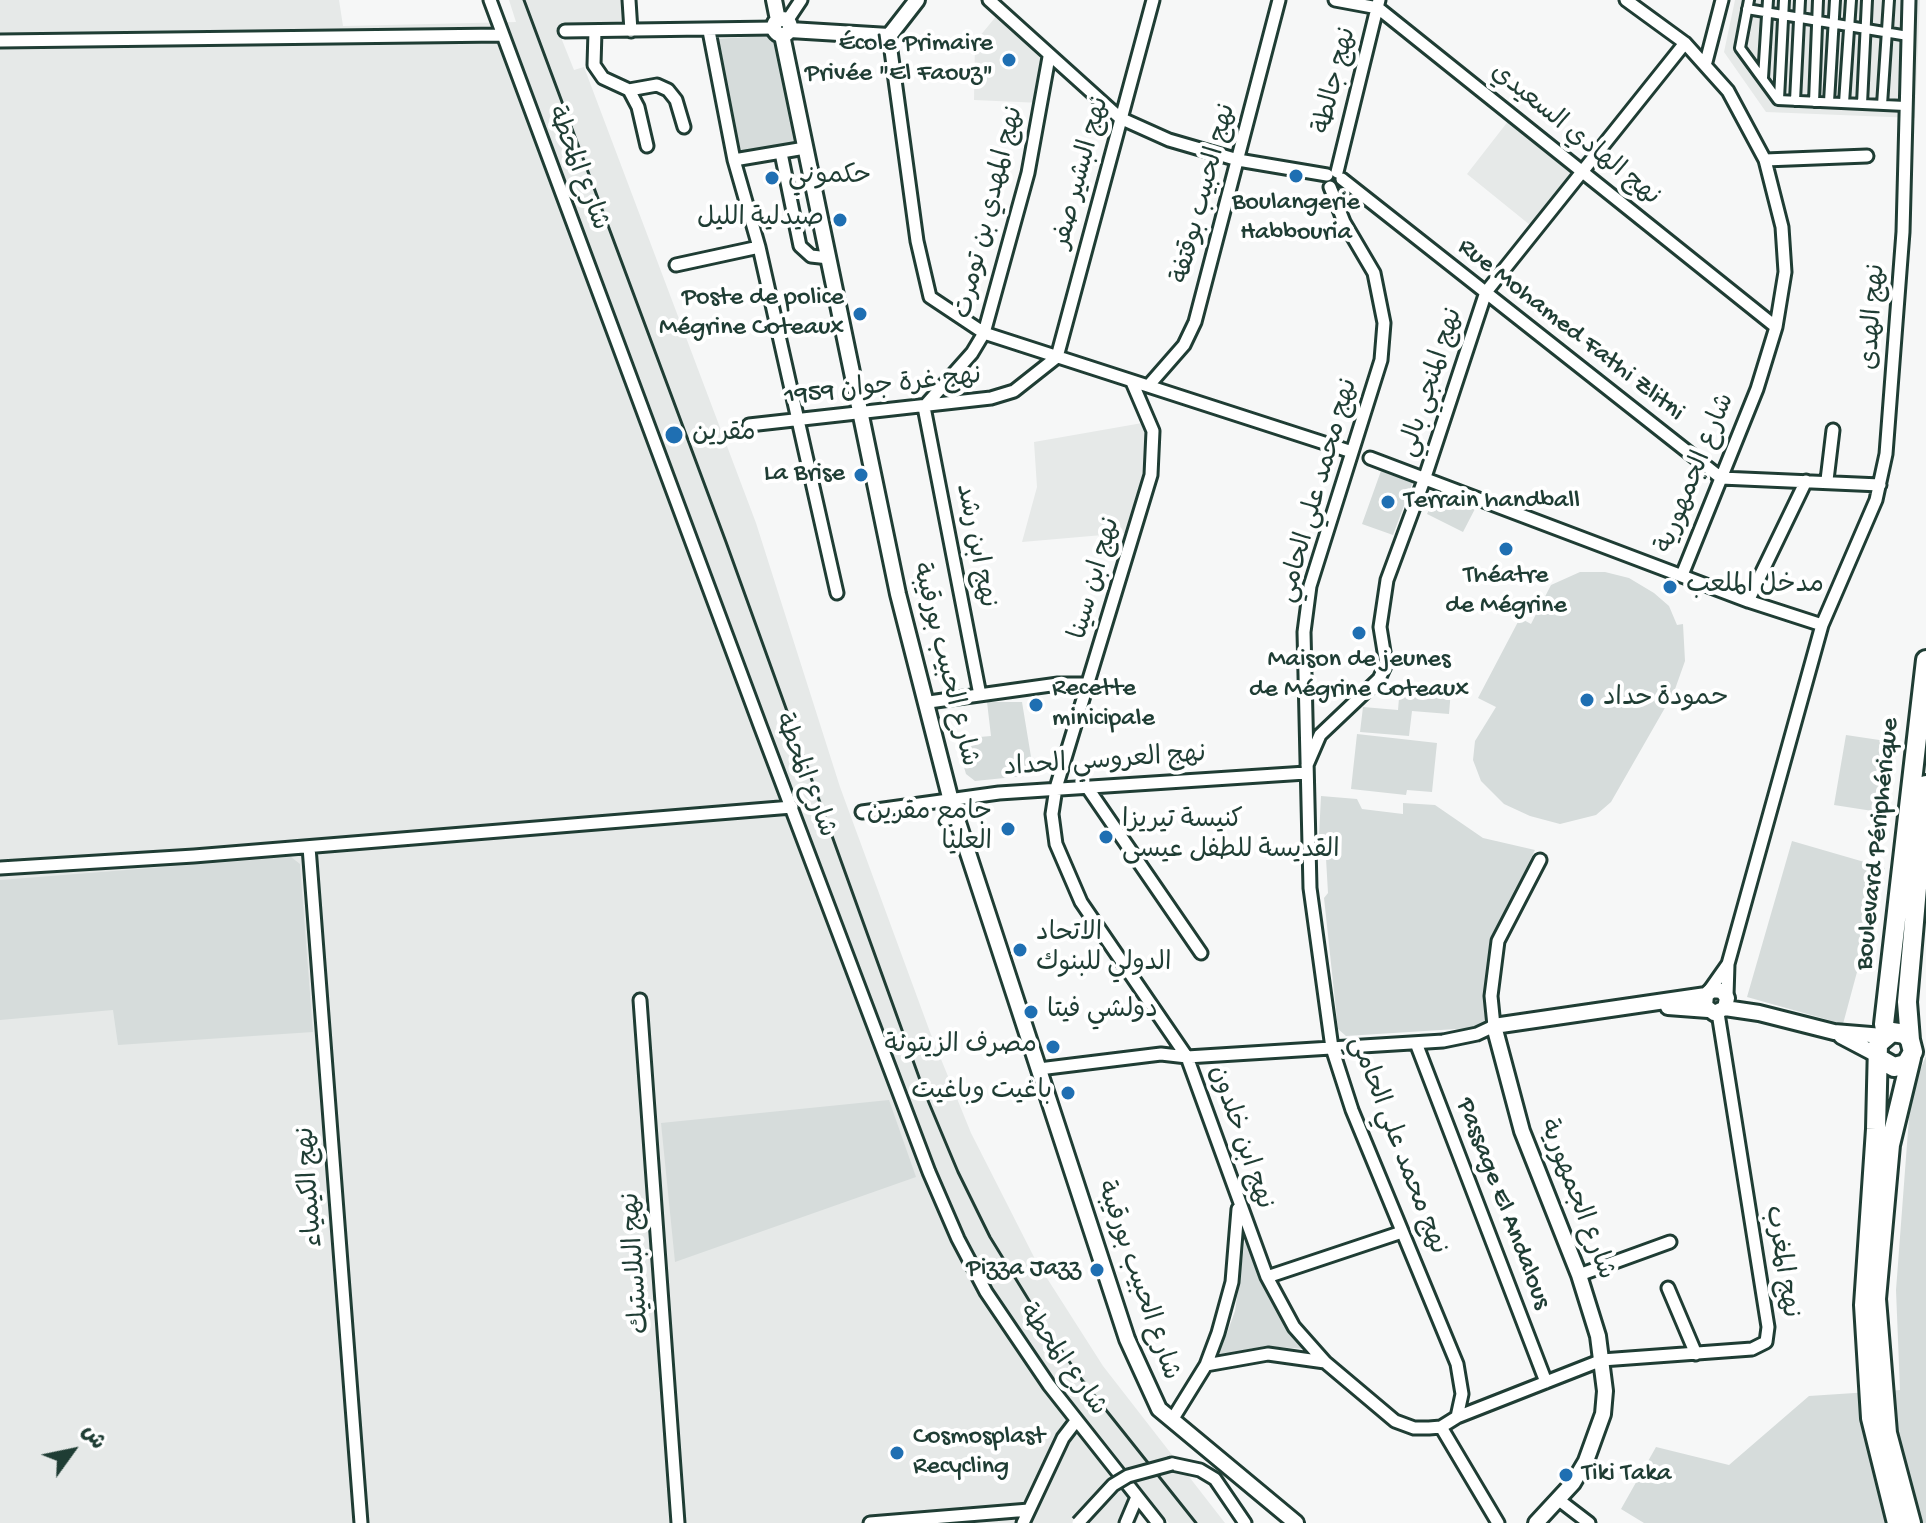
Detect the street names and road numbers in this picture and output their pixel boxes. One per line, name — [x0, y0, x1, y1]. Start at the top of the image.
street label: نهج جالطة — [1309, 25, 1365, 137]
street label: نهج الهادي السعيدي — [1483, 58, 1665, 214]
street label: نهج البشير صفر — [1048, 94, 1118, 252]
street label: نهج الحبيب بوقتفة — [1167, 101, 1245, 287]
street label: شارع المحطة — [538, 102, 614, 236]
street label: نهج المهدي بن تومرت — [950, 104, 1032, 322]
street label: Rue Mohamed Fathi Zlitni — [1450, 233, 1690, 429]
street label: نهج الهدى — [1856, 263, 1894, 371]
street label: نهج المنجي بالي — [1394, 305, 1472, 461]
street label: نهج غرة جوان 1959 — [783, 362, 983, 414]
street label: نهج محمد علي الحامي — [1273, 376, 1367, 606]
street label: شارع الجمهورية — [1651, 390, 1743, 558]
street label: نهج ابن رشد — [947, 481, 1001, 611]
street label: نهج ابن سينا — [1065, 515, 1129, 643]
street label: شارع الحبيب بورقيبة — [903, 560, 983, 770]
street label: شارع المحطة — [765, 709, 841, 843]
street label: Boulevard Périphérique — [1850, 716, 1908, 972]
street label: نهج العروسي الحداد — [1003, 740, 1207, 786]
street label: نهج محمد علي الحامي — [1340, 1033, 1452, 1259]
street label: نهج ابن خلدون — [1200, 1062, 1278, 1214]
street label: Passage El Andalous — [1447, 1094, 1557, 1314]
street label: شارع الجمهورية — [1530, 1115, 1620, 1285]
street label: نهج الكيمياء — [292, 1126, 332, 1248]
street label: شارع الحبيب بورقيبة — [1087, 1177, 1185, 1385]
street label: نهج البلاستيك — [617, 1191, 659, 1335]
street label: نهج المغرب — [1756, 1204, 1804, 1320]
street label: شارع المحطة — [1010, 1299, 1112, 1423]

